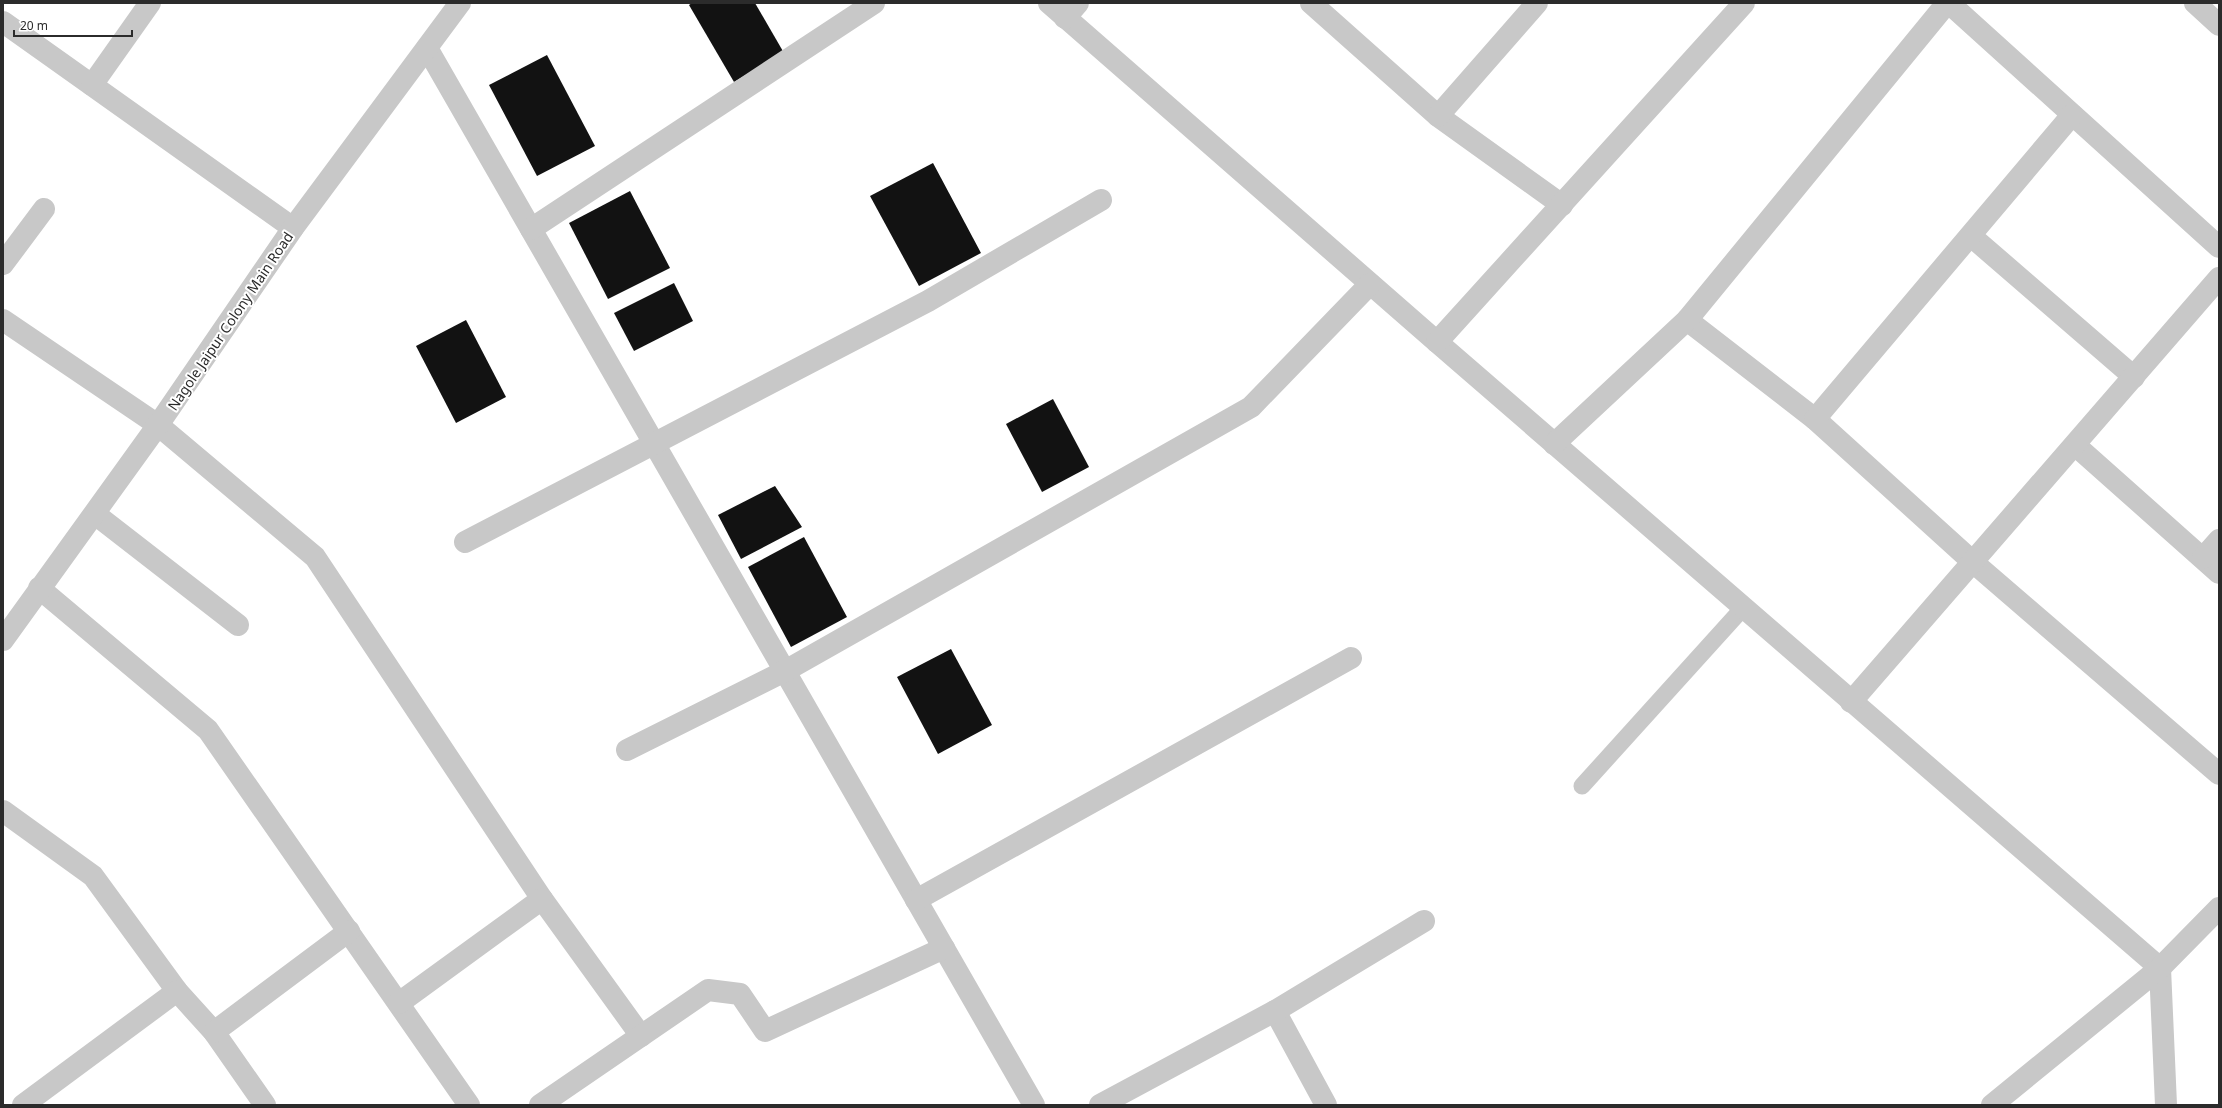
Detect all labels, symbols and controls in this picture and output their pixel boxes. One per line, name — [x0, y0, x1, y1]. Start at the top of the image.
scale bar — [14, 12, 132, 38]
text: 20 m — [20, 17, 48, 34]
street label: Nagole Jaipur Colony Main Road — [163, 228, 297, 414]

